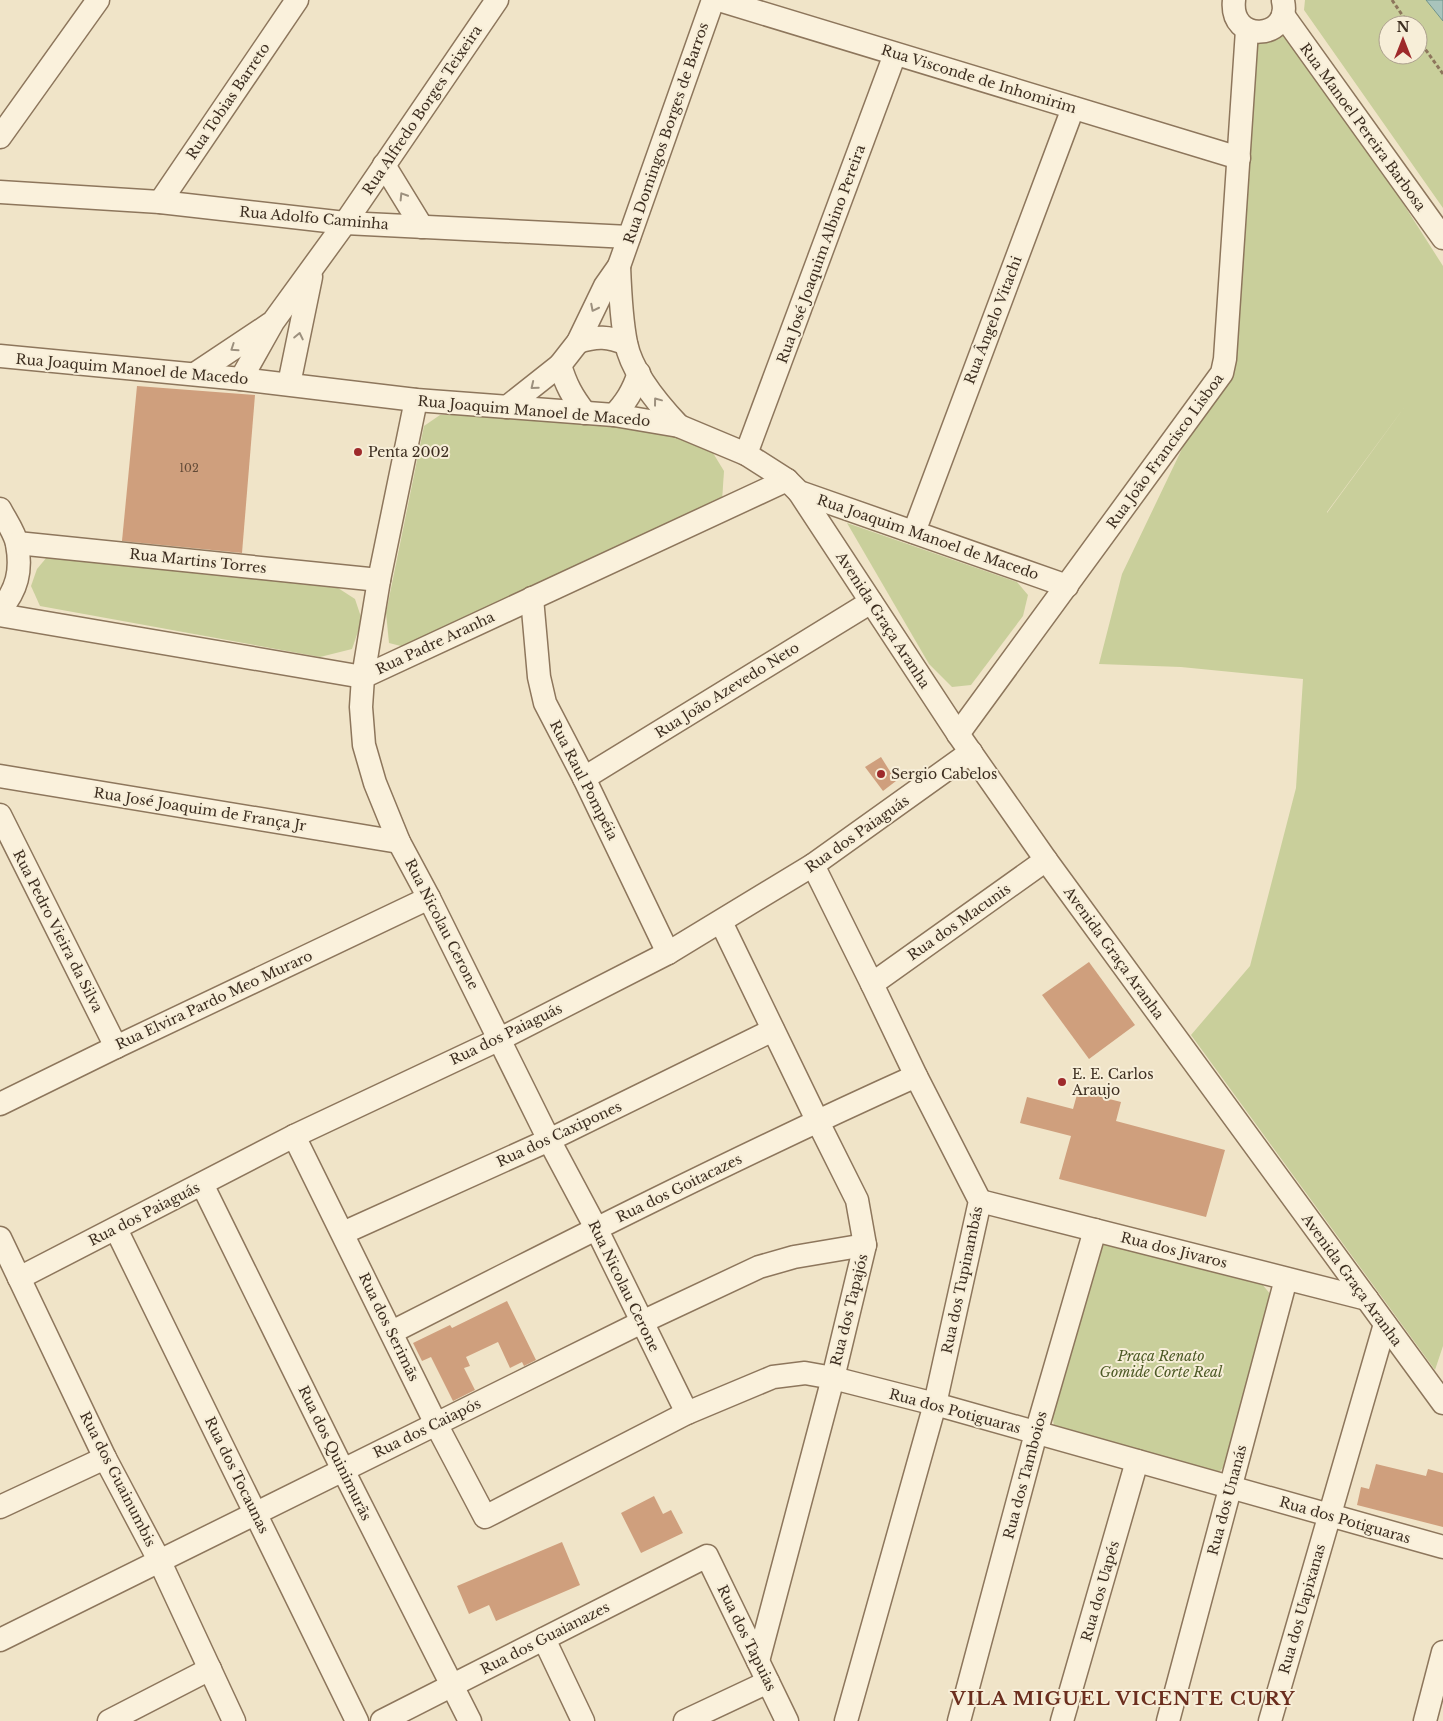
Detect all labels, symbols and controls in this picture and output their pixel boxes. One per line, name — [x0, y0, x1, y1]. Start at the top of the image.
north arrow — [1378, 15, 1428, 65]
text: N — [1396, 18, 1410, 36]
street label: Rua Domingos Borges de Barros — [620, 20, 712, 246]
street label: Rua Alfredo Borges Teixeira — [358, 22, 486, 198]
street label: Rua Tobias Barreto — [182, 39, 274, 163]
street label: Rua Manoel Pereira Barbosa — [1296, 40, 1430, 215]
street label: Rua Visconde de Inhomirim — [879, 41, 1079, 117]
street label: Rua José Joaquim Albino Pereira — [773, 142, 869, 366]
one-way arrow — [400, 192, 409, 201]
street label: Rua Adolfo Caminha — [239, 203, 390, 234]
street label: Rua Ângelo Vitachi — [959, 253, 1026, 387]
one-way arrow — [590, 303, 600, 312]
one-way arrow — [293, 332, 303, 341]
one-way arrow — [230, 342, 240, 351]
street label: Rua Joaquim Manoel de Macedo — [15, 350, 249, 388]
street label: Rua João Francisco Lisboa — [1103, 370, 1227, 532]
one-way arrow — [530, 381, 539, 390]
street label: Rua Joaquim Manoel de Macedo — [417, 392, 651, 430]
one-way arrow — [654, 397, 663, 407]
place label: Penta 2002 — [368, 443, 449, 461]
marker: Penta 2002 — [352, 446, 364, 458]
house number: 102 — [179, 461, 199, 475]
street label: Rua Joaquim Manoel de Macedo — [815, 490, 1041, 584]
street label: Rua Martins Torres — [129, 545, 267, 577]
street label: Avenida Graça Aranha — [832, 547, 934, 692]
street label: Rua Padre Aranha — [373, 607, 497, 678]
street label: Rua João Azevedo Neto — [652, 638, 802, 742]
street label: Rua Raul Pompéia — [546, 717, 622, 843]
place label: Sergio Cabelos — [891, 765, 997, 783]
marker: Sergio Cabelos — [875, 768, 887, 780]
street label: Rua José Joaquim de França Jr — [92, 783, 308, 835]
street label: Rua dos Paiaguás — [802, 791, 912, 877]
street label: Rua Pedro Vieira da Silva — [9, 847, 107, 1016]
street label: Rua Nicolau Cerone — [401, 856, 483, 992]
street label: Rua dos Macunis — [904, 880, 1014, 964]
street label: Avenida Graça Aranha — [1059, 882, 1168, 1023]
street label: Rua Elvira Pardo Meo Muraro — [113, 946, 315, 1054]
street label: Rua dos Paiaguás — [447, 999, 565, 1069]
place label: E. E. Carlos Araujo — [1071, 1065, 1154, 1099]
marker: E. E. Carlos Araujo — [1056, 1076, 1068, 1088]
street label: Rua dos Caxipones — [494, 1097, 624, 1171]
street label: Rua dos Goitacazes — [613, 1150, 745, 1226]
street label: Rua dos Paiaguás — [85, 1178, 203, 1250]
street label: Rua dos Tupinambás — [938, 1205, 986, 1355]
street label: Avenida Graça Aranha — [1297, 1209, 1406, 1350]
street label: Rua Nicolau Cerone — [584, 1217, 664, 1355]
street label: Rua dos Jivaros — [1119, 1228, 1229, 1272]
street label: Rua dos Tapajós — [826, 1252, 872, 1368]
street label: Rua dos Serimãs — [355, 1270, 423, 1384]
park label: Praça Renato Gomide Corte Real — [1100, 1347, 1223, 1381]
street label: Rua dos Quinimurãs — [294, 1383, 376, 1523]
street label: Rua dos Potiguaras — [887, 1385, 1023, 1437]
street label: Rua dos Caiapós — [370, 1394, 484, 1462]
street label: Rua dos Guainumbis — [76, 1408, 160, 1550]
street label: Rua dos Tamboios — [999, 1409, 1051, 1541]
street label: Rua dos Tocaunas — [201, 1414, 273, 1536]
street label: Rua dos Unanás — [1204, 1443, 1250, 1557]
street label: Rua dos Potiguaras — [1277, 1493, 1413, 1547]
street label: Rua dos Uapés — [1077, 1538, 1123, 1644]
street label: Rua dos Uapixanas — [1275, 1542, 1329, 1676]
street label: Rua dos Tapuias — [714, 1582, 780, 1694]
street label: Rua dos Guaianazes — [477, 1598, 613, 1678]
district label: VILA MIGUEL VICENTE CURY — [949, 1687, 1296, 1710]

